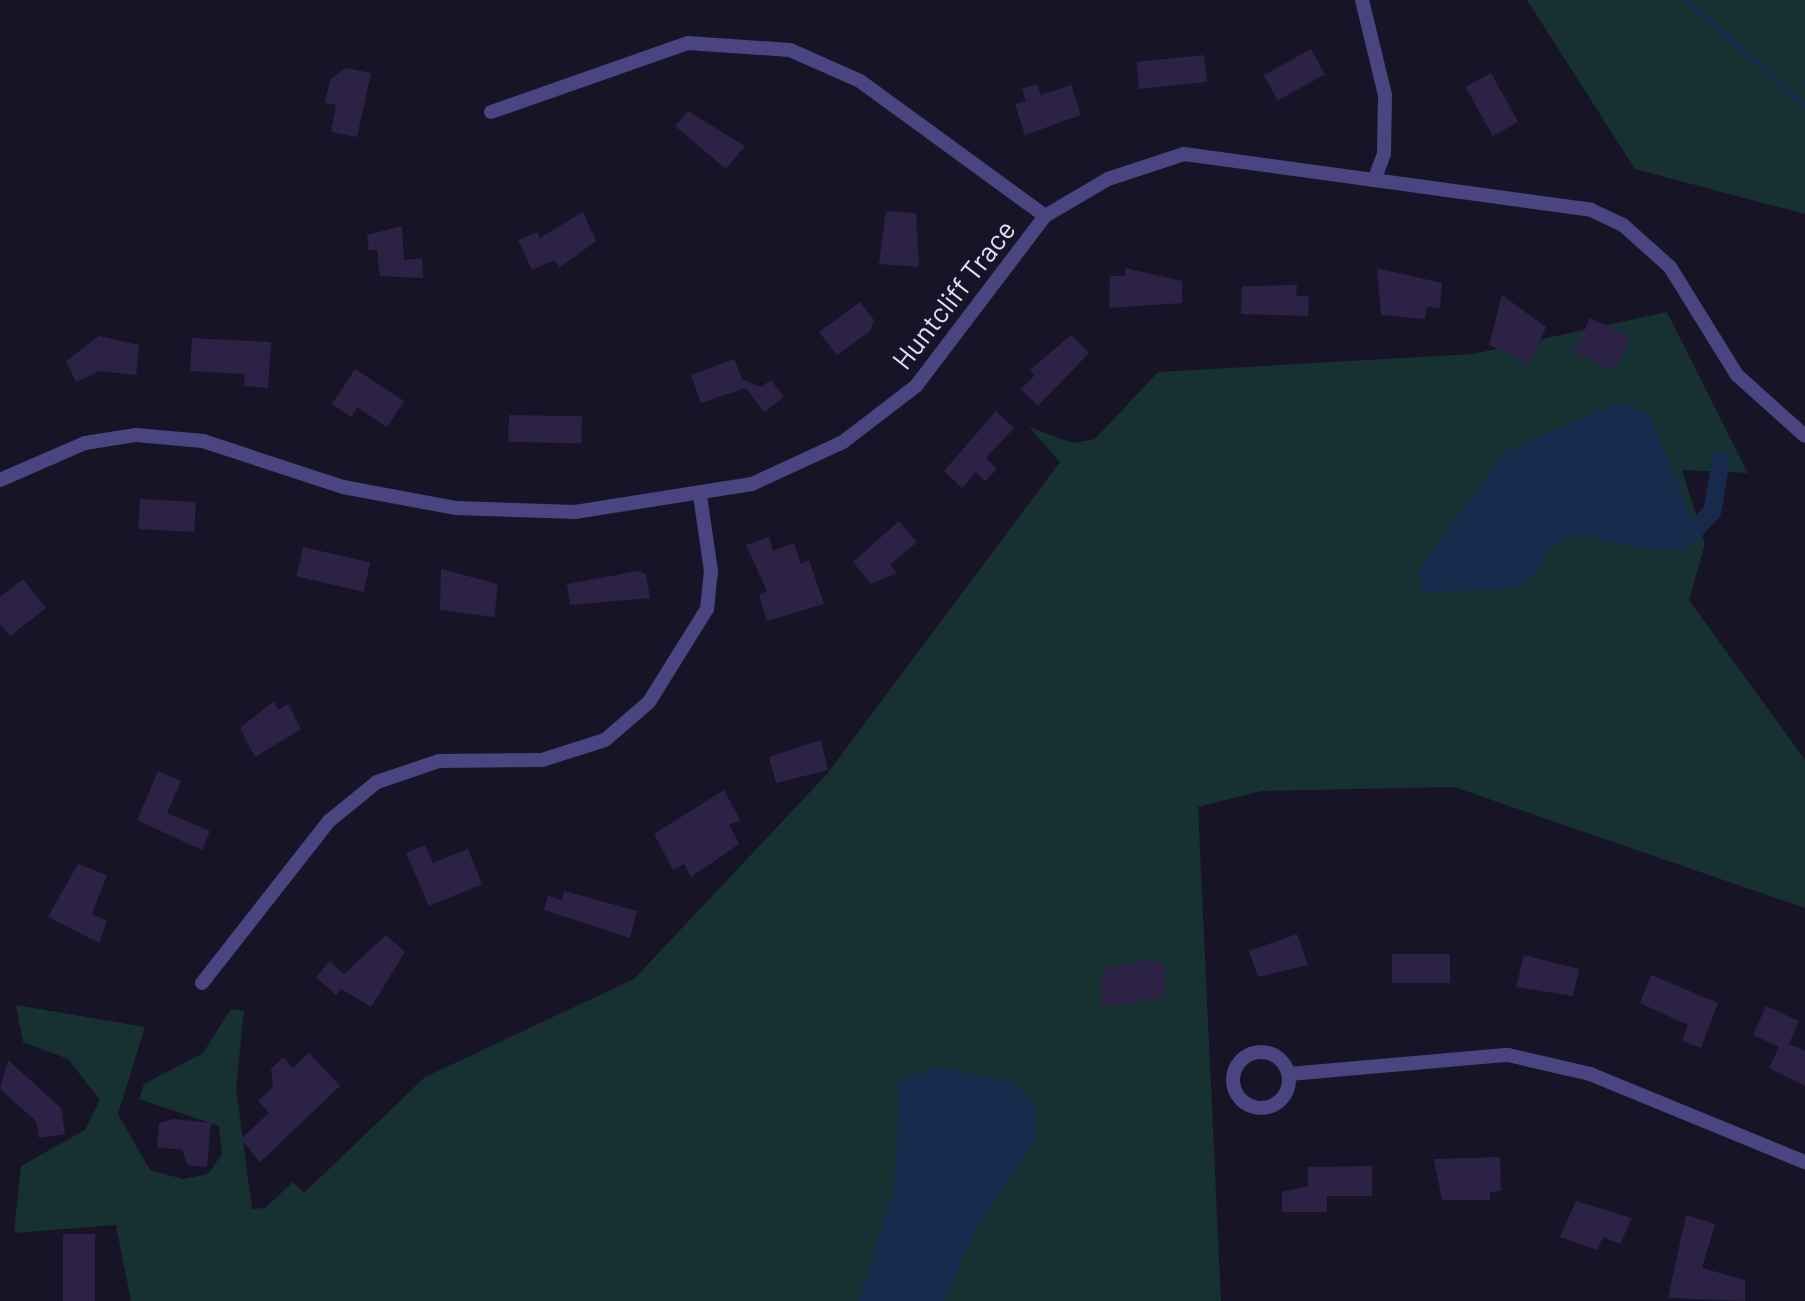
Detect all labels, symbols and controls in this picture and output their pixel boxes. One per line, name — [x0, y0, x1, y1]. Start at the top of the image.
street label: Huntcliff Trace — [884, 213, 1022, 375]

